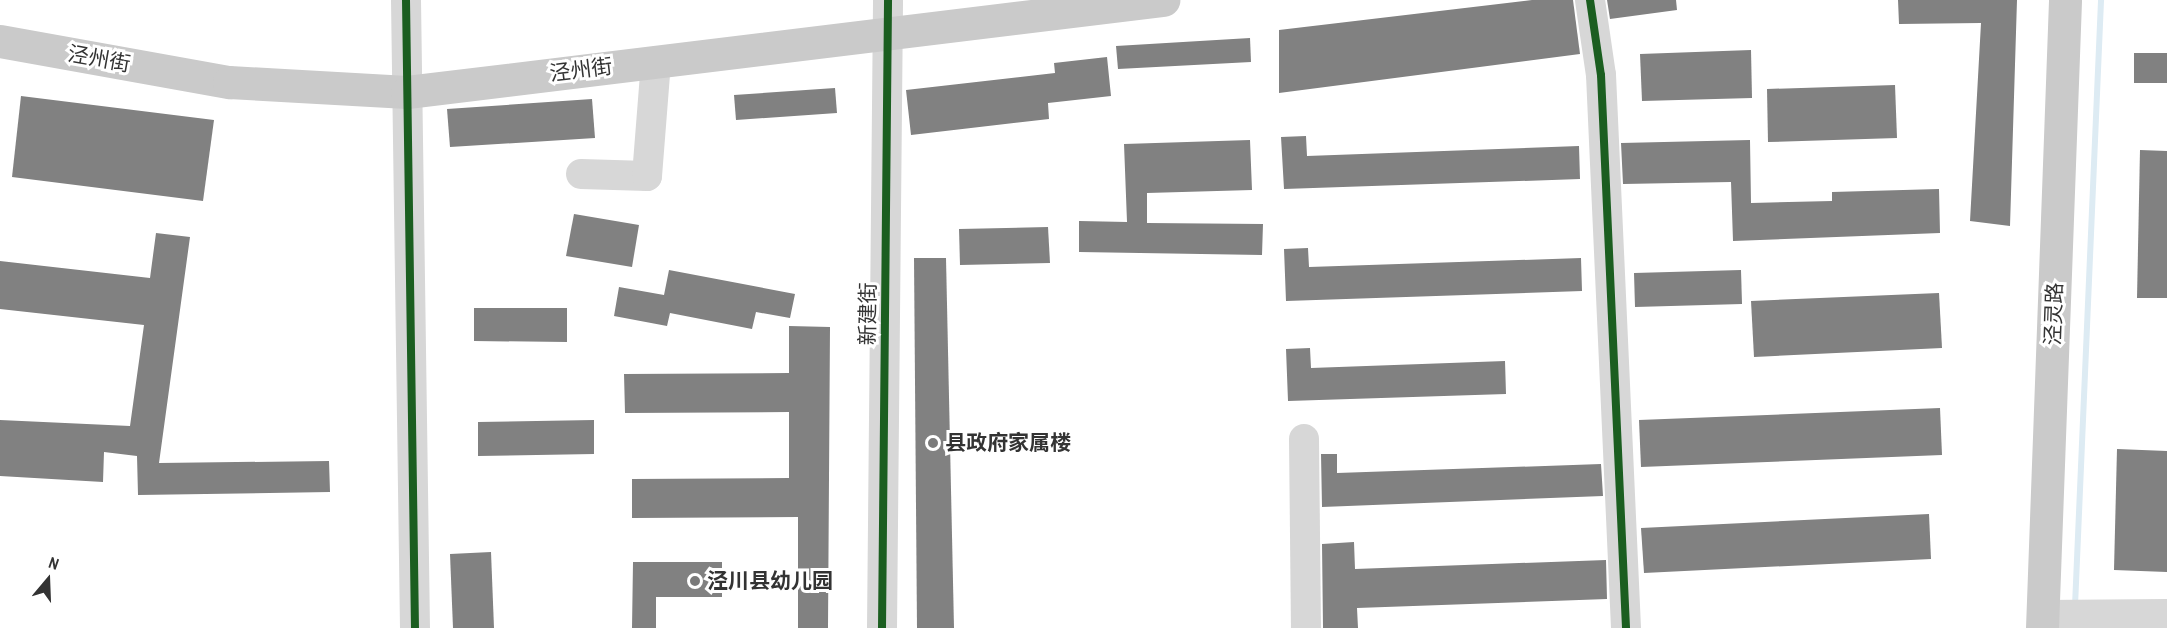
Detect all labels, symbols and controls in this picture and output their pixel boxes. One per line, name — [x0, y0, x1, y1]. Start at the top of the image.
street label: 泾州街 — [66, 41, 132, 77]
street label: 泾州街 — [548, 54, 614, 86]
street label: 新建街 — [855, 282, 881, 346]
street label: 泾灵路 — [2040, 282, 2068, 346]
place label: 县政府家属楼 — [945, 430, 1071, 456]
marker: 县政府家属楼 — [926, 436, 940, 450]
north arrow — [18, 550, 78, 610]
text: N — [46, 551, 62, 575]
place label: 泾川县幼儿园 — [707, 568, 833, 594]
marker: 泾川县幼儿园 — [688, 574, 702, 588]

